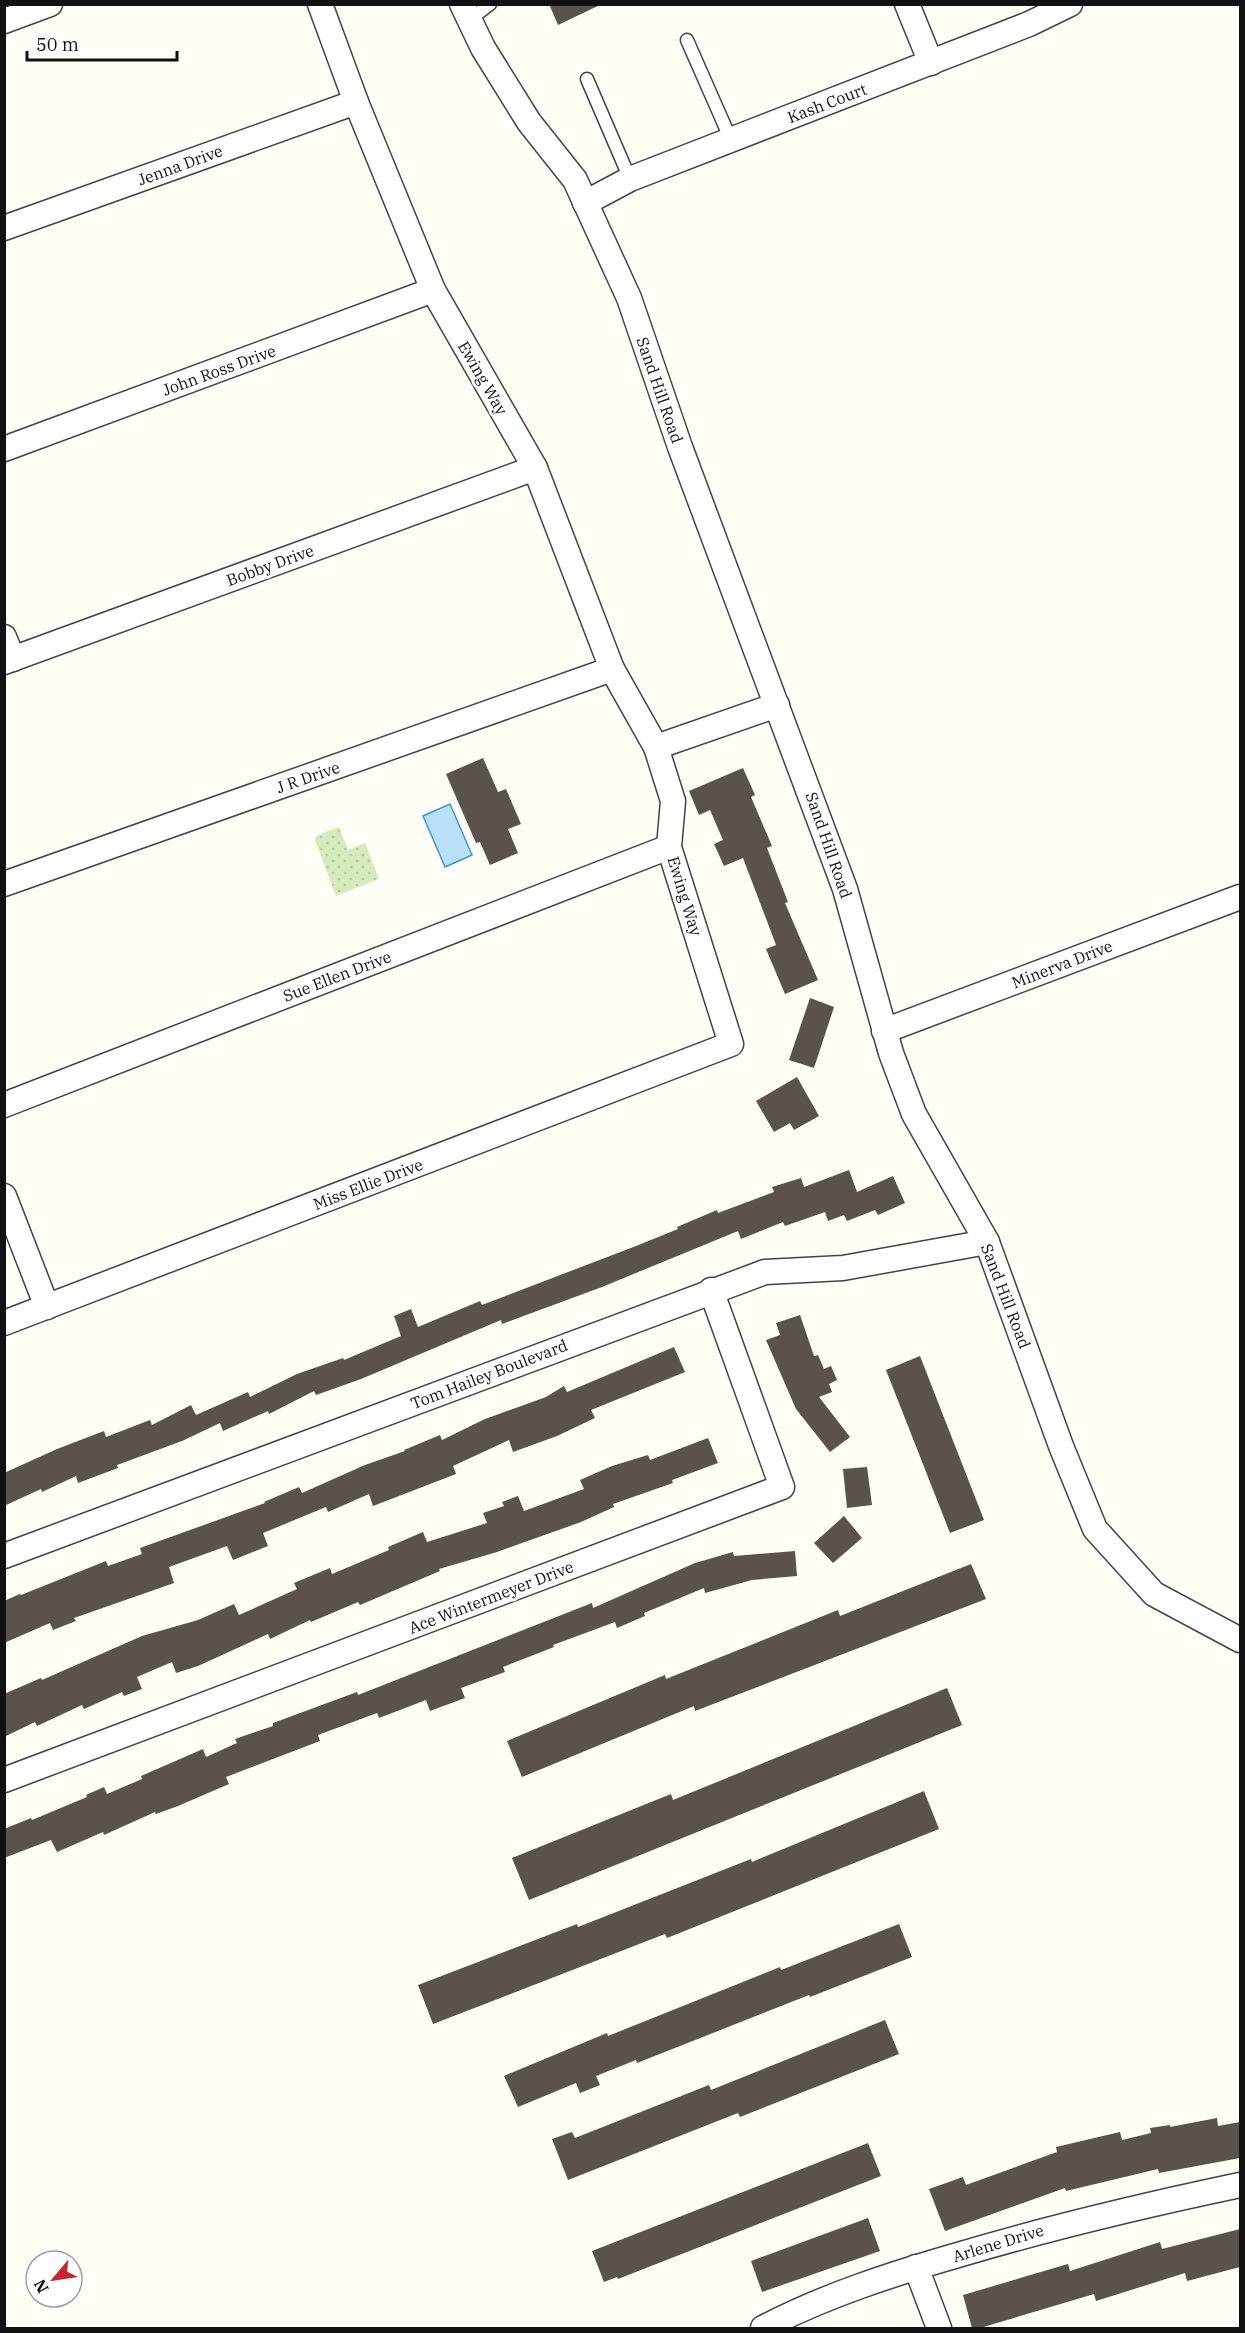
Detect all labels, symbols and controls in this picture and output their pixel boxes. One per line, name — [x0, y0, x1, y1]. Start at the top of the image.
scale bar — [27, 24, 177, 62]
text: 50 m — [36, 33, 79, 56]
street label: Kash Court — [784, 79, 870, 127]
street label: Jenna Drive — [135, 140, 225, 190]
street label: Sand Hill Road — [632, 334, 688, 446]
street label: Ewing Way — [454, 338, 512, 419]
street label: John Ross Drive — [160, 340, 278, 400]
street label: Bobby Drive — [224, 540, 316, 590]
street label: J R Drive — [274, 757, 342, 797]
street label: Sand Hill Road — [801, 789, 857, 901]
street label: Ewing Way — [663, 854, 707, 939]
street label: Minerva Drive — [1009, 936, 1115, 992]
street label: Sue Ellen Drive — [280, 946, 394, 1006]
street label: Miss Ellie Drive — [310, 1154, 426, 1214]
street label: Sand Hill Road — [977, 1241, 1035, 1352]
street label: Tom Hailey Boulevard — [408, 1335, 571, 1413]
street label: Ace Wintermeyer Drive — [406, 1556, 576, 1638]
street label: Arlene Drive — [950, 2220, 1046, 2266]
north arrow — [24, 2249, 84, 2309]
text: N — [29, 2276, 53, 2297]

